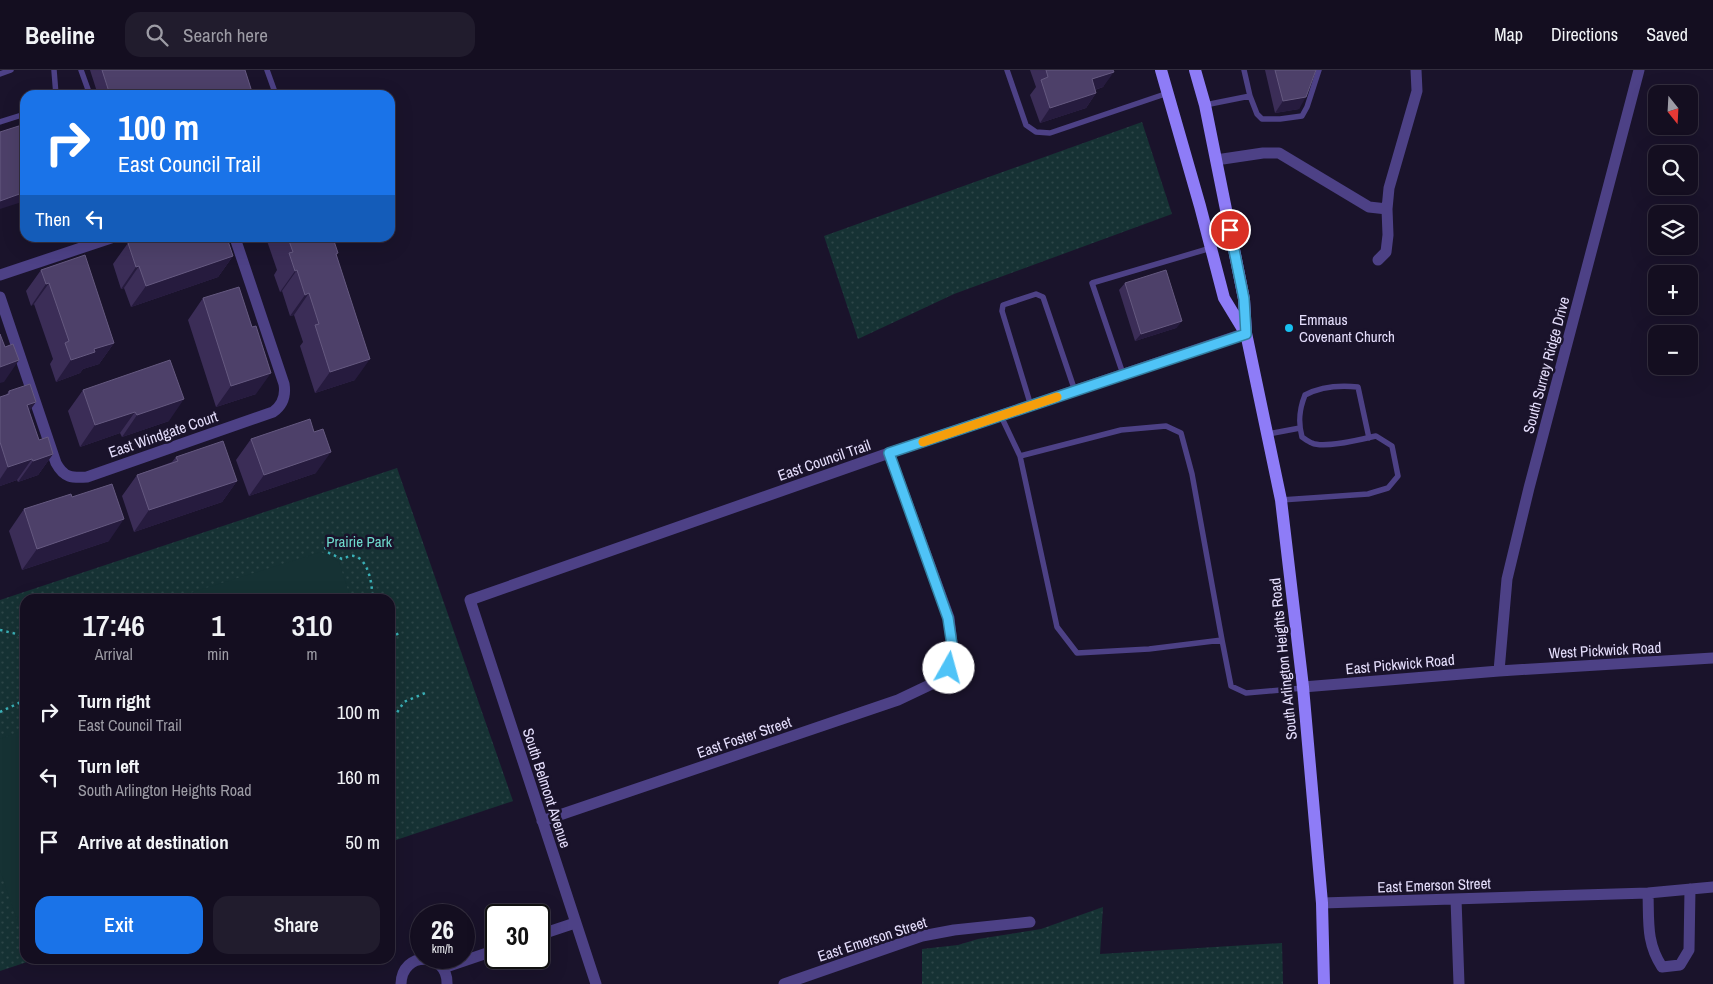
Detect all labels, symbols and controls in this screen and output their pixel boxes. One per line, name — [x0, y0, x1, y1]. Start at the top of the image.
search box — [125, 12, 475, 57]
text: Beeline — [25, 19, 95, 51]
icon: search — [143, 21, 171, 49]
text: Search here — [183, 22, 268, 48]
text: Map — [1494, 22, 1523, 47]
text: Directions — [1551, 22, 1618, 47]
text: Saved — [1646, 22, 1688, 47]
north arrow — [1648, 85, 1698, 135]
map controls — [1648, 85, 1698, 375]
text: 100 m — [118, 104, 199, 151]
icon: right — [35, 110, 100, 175]
button: search — [1648, 145, 1698, 195]
text: East Council Trail — [118, 149, 260, 179]
icon: left — [81, 205, 109, 233]
button: layers — [1648, 205, 1698, 255]
text: Then — [35, 206, 71, 232]
pin — [1209, 209, 1251, 251]
icon: arrive — [1216, 216, 1244, 244]
button: + — [1648, 265, 1698, 315]
street label: South Surrey Ridge Drive — [1518, 294, 1574, 436]
place label: Emmaus Covenant Church — [1299, 309, 1395, 347]
marker: Emmaus Covenant Church — [1283, 322, 1295, 334]
button: − — [1648, 325, 1698, 375]
street label: East Windgate Court — [106, 405, 221, 463]
street label: East Council Trail — [775, 434, 873, 486]
park label: Prairie Park — [326, 531, 393, 552]
street label: South Arlington Heights Road — [1264, 577, 1302, 741]
text: 17:46 — [82, 605, 145, 645]
text: 1 — [211, 605, 225, 645]
text: 310 — [292, 605, 333, 645]
street label: West Pickwick Road — [1548, 637, 1662, 663]
position arrow — [922, 641, 974, 693]
text: Arrival — [95, 643, 133, 665]
text: min — [207, 643, 229, 665]
text: m — [307, 643, 318, 665]
street label: East Pickwick Road — [1345, 649, 1455, 679]
text: Turn right — [78, 688, 150, 714]
icon: right — [35, 698, 63, 726]
text: 100 m — [337, 699, 380, 725]
street label: East Foster Street — [694, 711, 795, 763]
text: East Council Trail — [78, 714, 182, 736]
street label: South Belmont Avenue — [518, 725, 576, 851]
text: Turn left — [78, 753, 139, 779]
icon: left — [35, 763, 63, 791]
text: 160 m — [337, 764, 380, 790]
text: South Arlington Heights Road — [78, 779, 252, 801]
icon: arrive — [35, 828, 63, 856]
text: Arrive at destination — [78, 829, 229, 855]
text: 50 m — [345, 829, 380, 855]
street label: East Emerson Street — [1377, 873, 1492, 897]
button: Exit — [35, 896, 203, 954]
button: Share — [213, 896, 380, 954]
speed limit sign: 30 — [485, 904, 550, 969]
street label: East Emerson Street — [815, 911, 930, 967]
text: 26 — [431, 913, 454, 947]
text: km/h — [432, 941, 453, 957]

